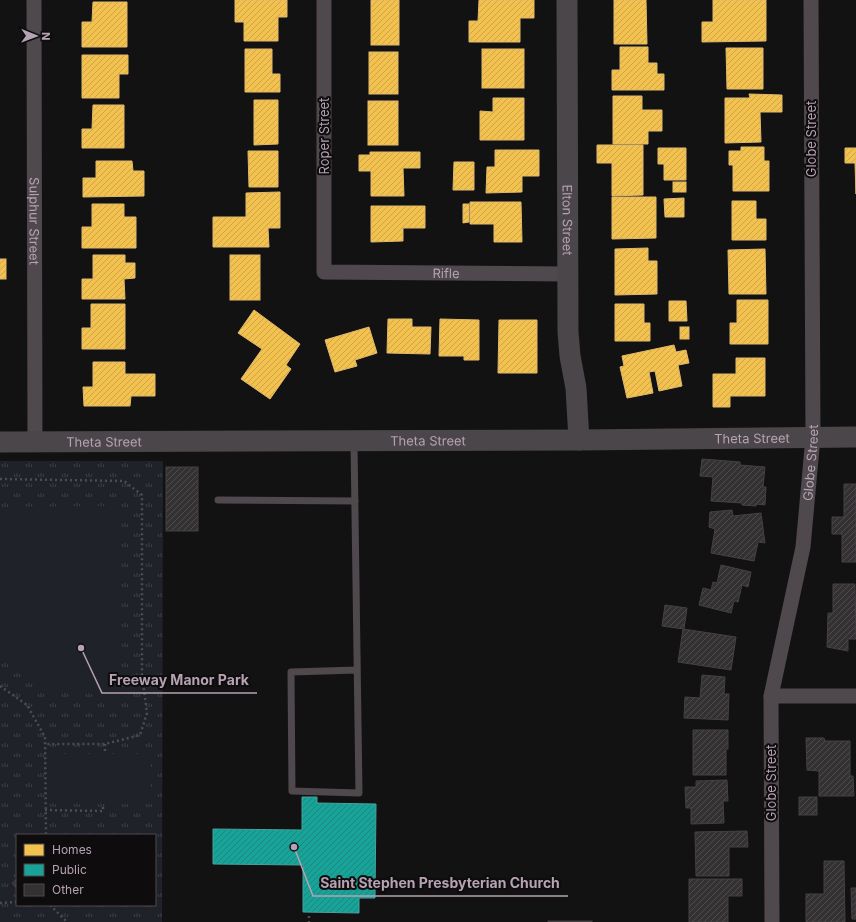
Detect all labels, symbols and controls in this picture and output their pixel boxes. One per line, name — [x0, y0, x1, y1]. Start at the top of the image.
north arrow — [16, 16, 56, 56]
text: N — [39, 32, 53, 40]
street label: Roper Street — [316, 98, 332, 174]
street label: Globe Street — [803, 101, 819, 177]
street label: Sulphur Street — [26, 177, 43, 265]
street label: Elton Street — [560, 184, 576, 256]
street label: Rifle — [432, 265, 460, 281]
street label: Globe Street — [799, 425, 821, 502]
street label: Theta Street — [714, 430, 790, 447]
street label: Theta Street — [390, 432, 466, 449]
street label: Theta Street — [66, 434, 142, 450]
callout: Freeway Manor Park — [102, 667, 257, 693]
text: Freeway Manor Park — [109, 671, 250, 688]
street label: Globe Street — [763, 745, 779, 821]
legend — [16, 834, 156, 906]
text: Homes — [52, 842, 92, 857]
text: Public — [52, 862, 87, 877]
callout: Saint Stephen Presbyterian Church — [313, 870, 568, 896]
text: Saint Stephen Presbyterian Church — [320, 874, 560, 891]
text: Other — [52, 882, 84, 897]

